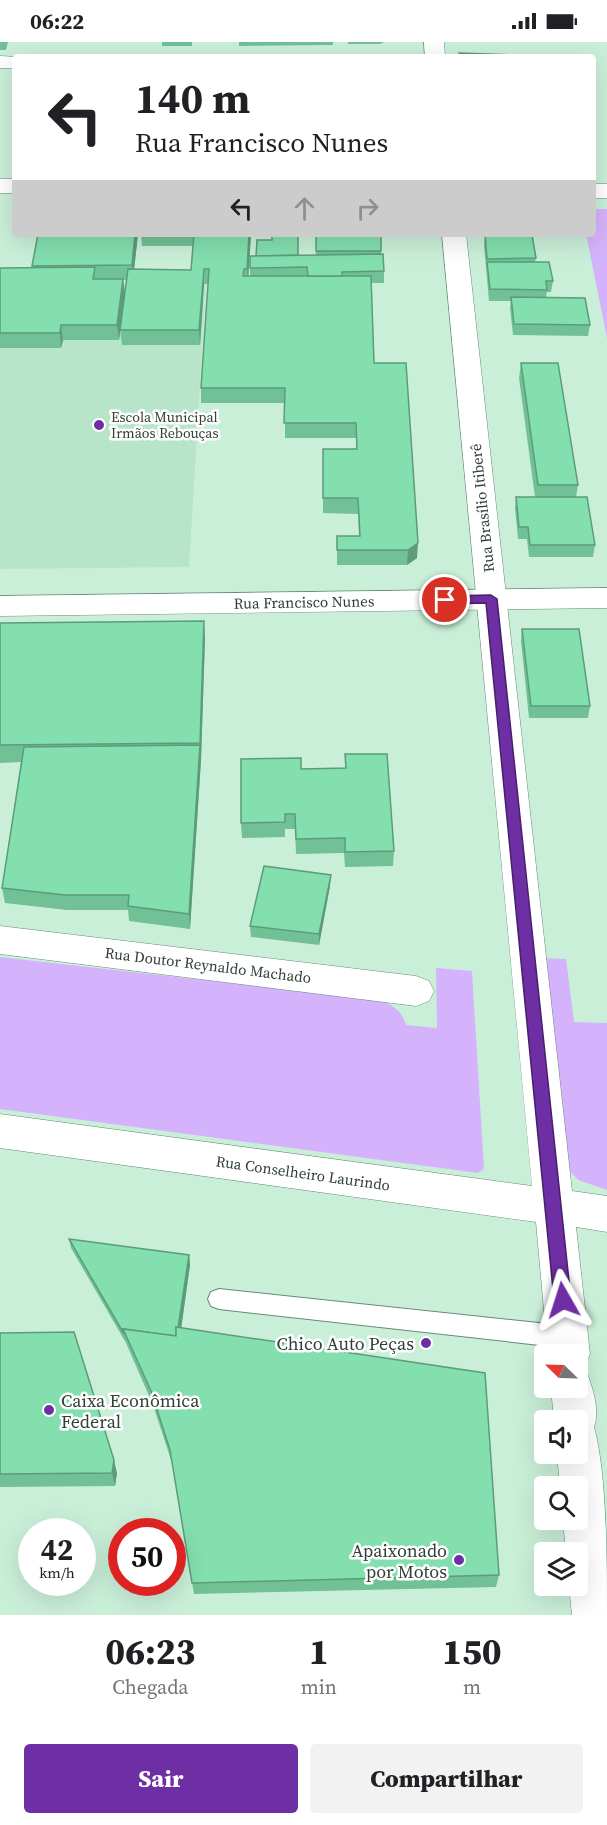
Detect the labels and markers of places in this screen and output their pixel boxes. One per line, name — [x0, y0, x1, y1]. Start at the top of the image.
place label: Escola Municipal Irmãos Rebouças — [111, 407, 219, 443]
marker: Escola Municipal Irmãos Rebouças — [92, 418, 106, 432]
pin — [419, 574, 470, 625]
place label: Chico Auto Peças — [276, 1331, 414, 1356]
marker: Chico Auto Peças — [419, 1336, 433, 1350]
place label: Caixa Econômica Federal — [61, 1388, 200, 1434]
marker: Caixa Econômica Federal — [42, 1403, 56, 1417]
place label: Apaixonado por Motos — [351, 1538, 447, 1584]
marker: Apaixonado por Motos — [452, 1553, 466, 1567]

